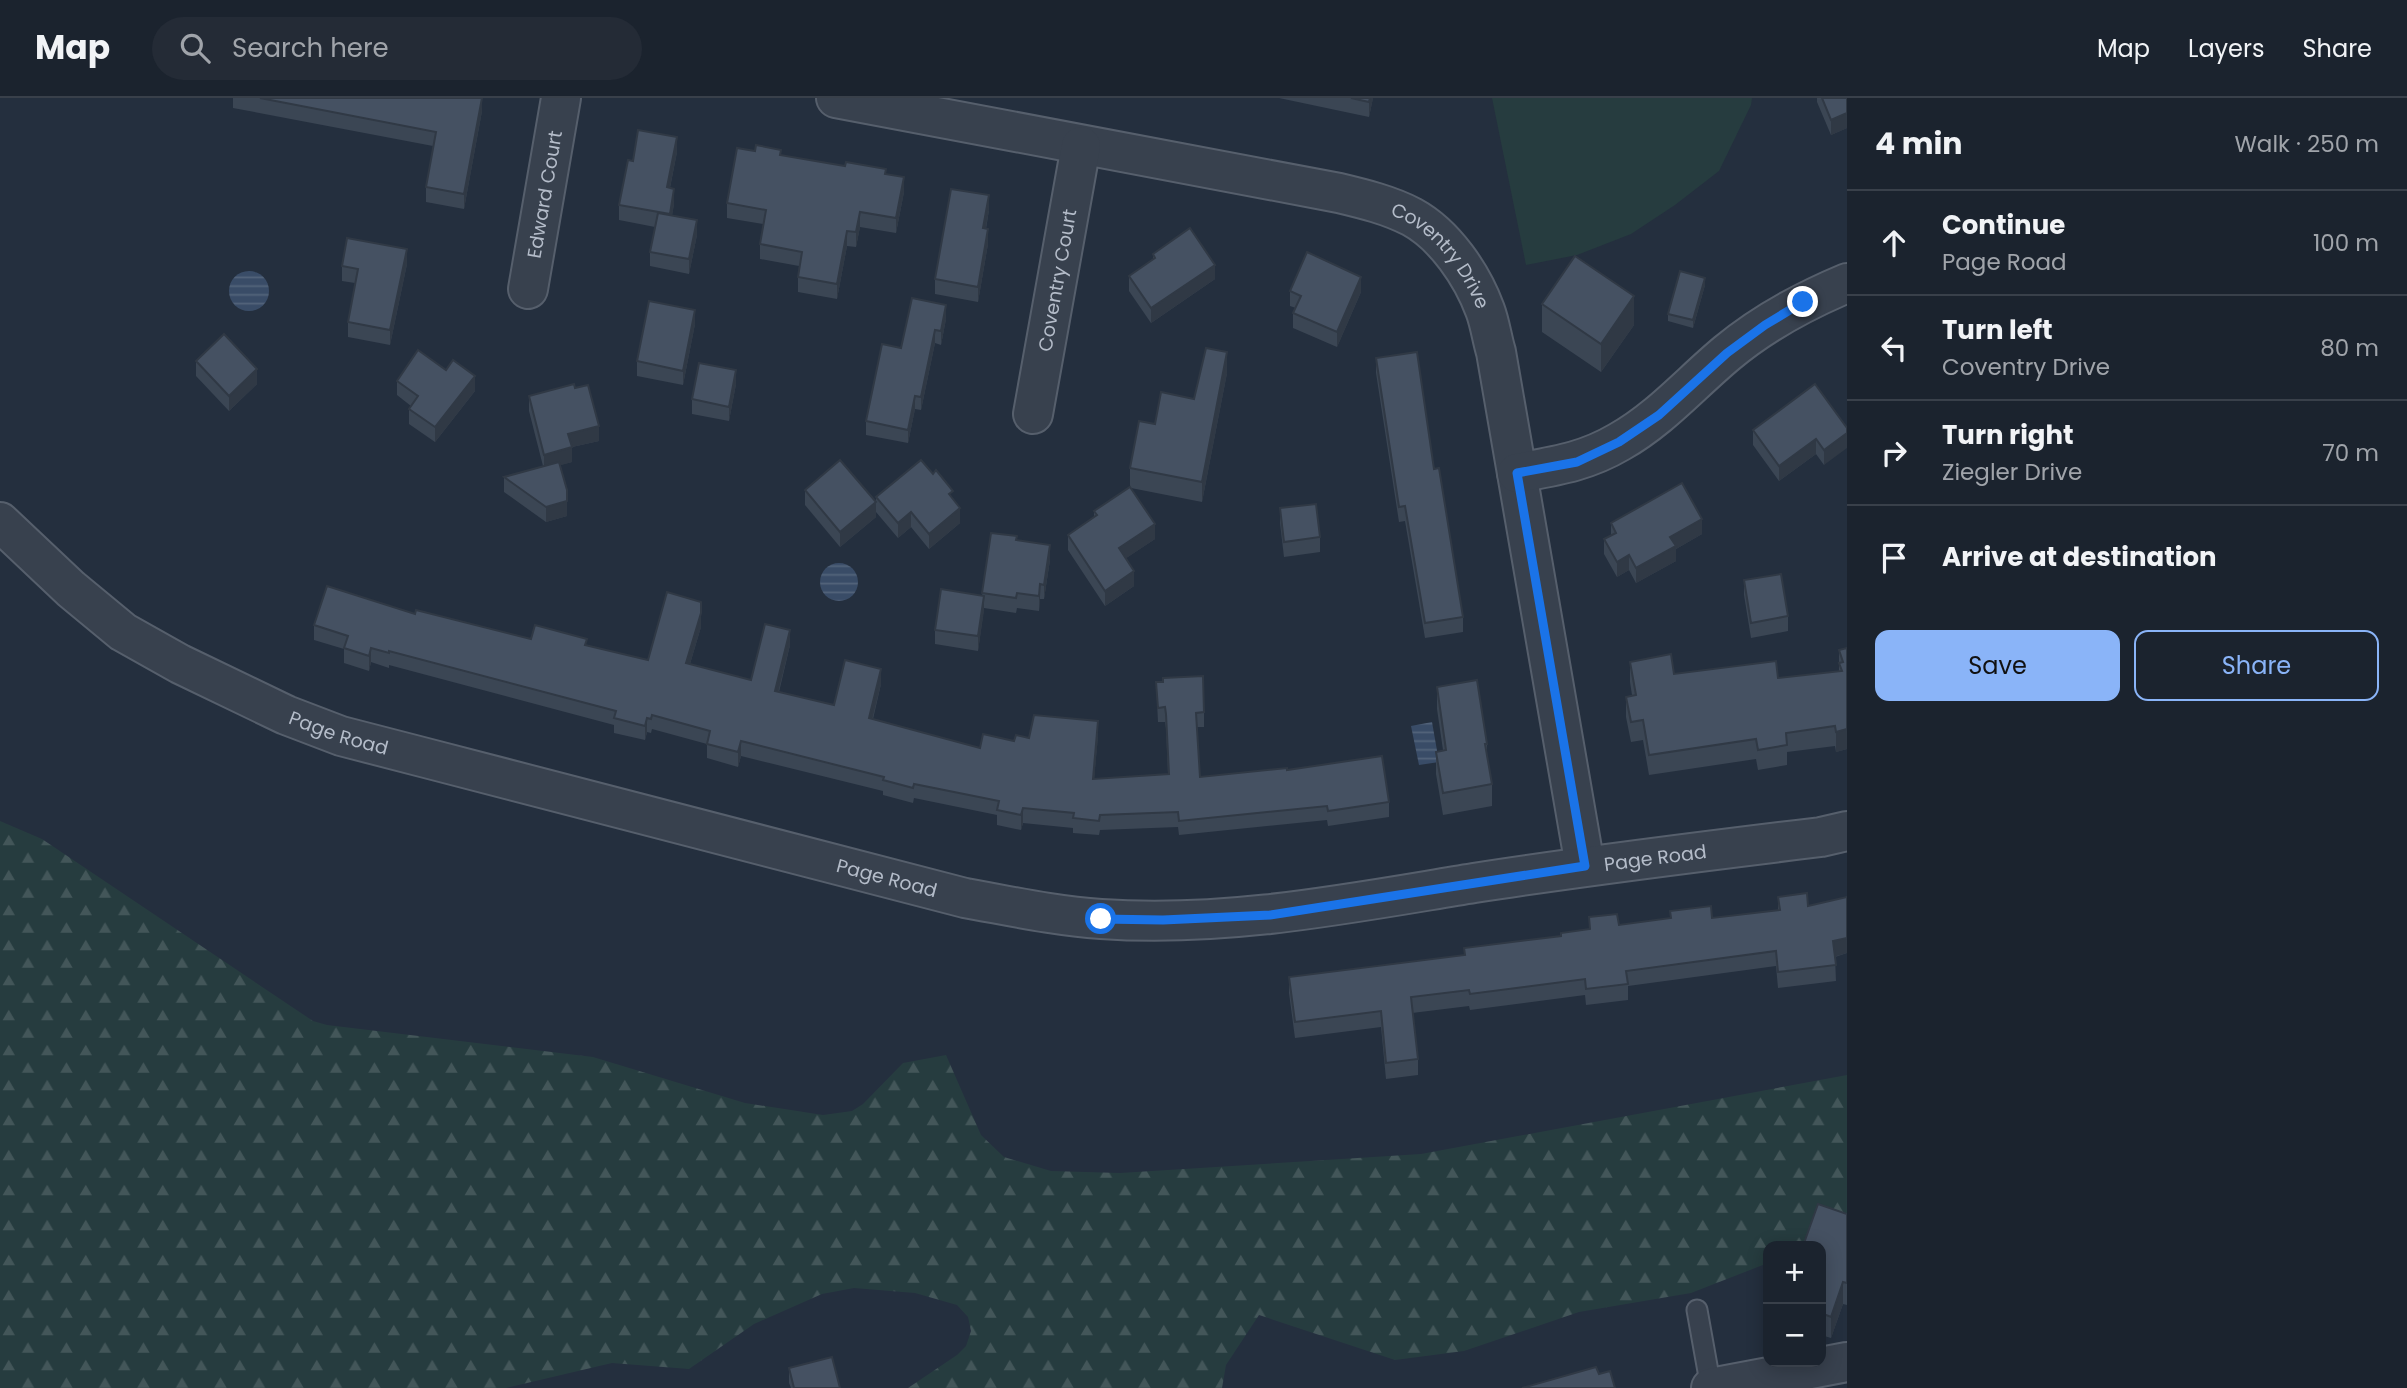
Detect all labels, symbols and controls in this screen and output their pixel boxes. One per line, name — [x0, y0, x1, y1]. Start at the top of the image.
search box — [152, 17, 642, 80]
text: Map — [35, 24, 110, 71]
icon: search — [176, 29, 214, 67]
text: Search here — [232, 30, 389, 66]
text: Map — [2097, 32, 2150, 65]
text: Layers — [2188, 32, 2264, 65]
text: Share — [2302, 32, 2372, 65]
text: 4 min — [1875, 122, 1963, 165]
street label: Edward Court — [521, 128, 569, 260]
text: Walk · 250 m — [2234, 128, 2379, 160]
street label: Coventry Drive — [1387, 196, 1496, 313]
street label: Coventry Court — [1031, 207, 1083, 354]
text: Continue — [1942, 207, 2065, 243]
icon: ahead — [1875, 224, 1913, 262]
text: 100 m — [2313, 227, 2379, 259]
text: Page Road — [1942, 246, 2067, 278]
route end — [1787, 286, 1818, 317]
text: Turn left — [1942, 312, 2053, 348]
icon: left — [1875, 329, 1913, 367]
text: 80 m — [2320, 332, 2379, 364]
text: Coventry Drive — [1942, 351, 2110, 383]
text: Turn right — [1942, 417, 2074, 453]
icon: right — [1875, 434, 1913, 472]
text: 70 m — [2322, 437, 2379, 469]
text: Ziegler Drive — [1942, 456, 2082, 488]
icon: arrive — [1875, 539, 1913, 577]
text: Arrive at destination — [1942, 539, 2217, 575]
button: Save — [1875, 630, 2120, 701]
button: Share — [2134, 630, 2379, 701]
street label: Page Road — [285, 704, 391, 762]
street label: Page Road — [1602, 838, 1708, 878]
street label: Page Road — [834, 852, 940, 904]
route start — [1085, 903, 1116, 934]
map controls — [1763, 1241, 1826, 1367]
button: + — [1763, 1241, 1826, 1304]
button: − — [1763, 1304, 1826, 1367]

